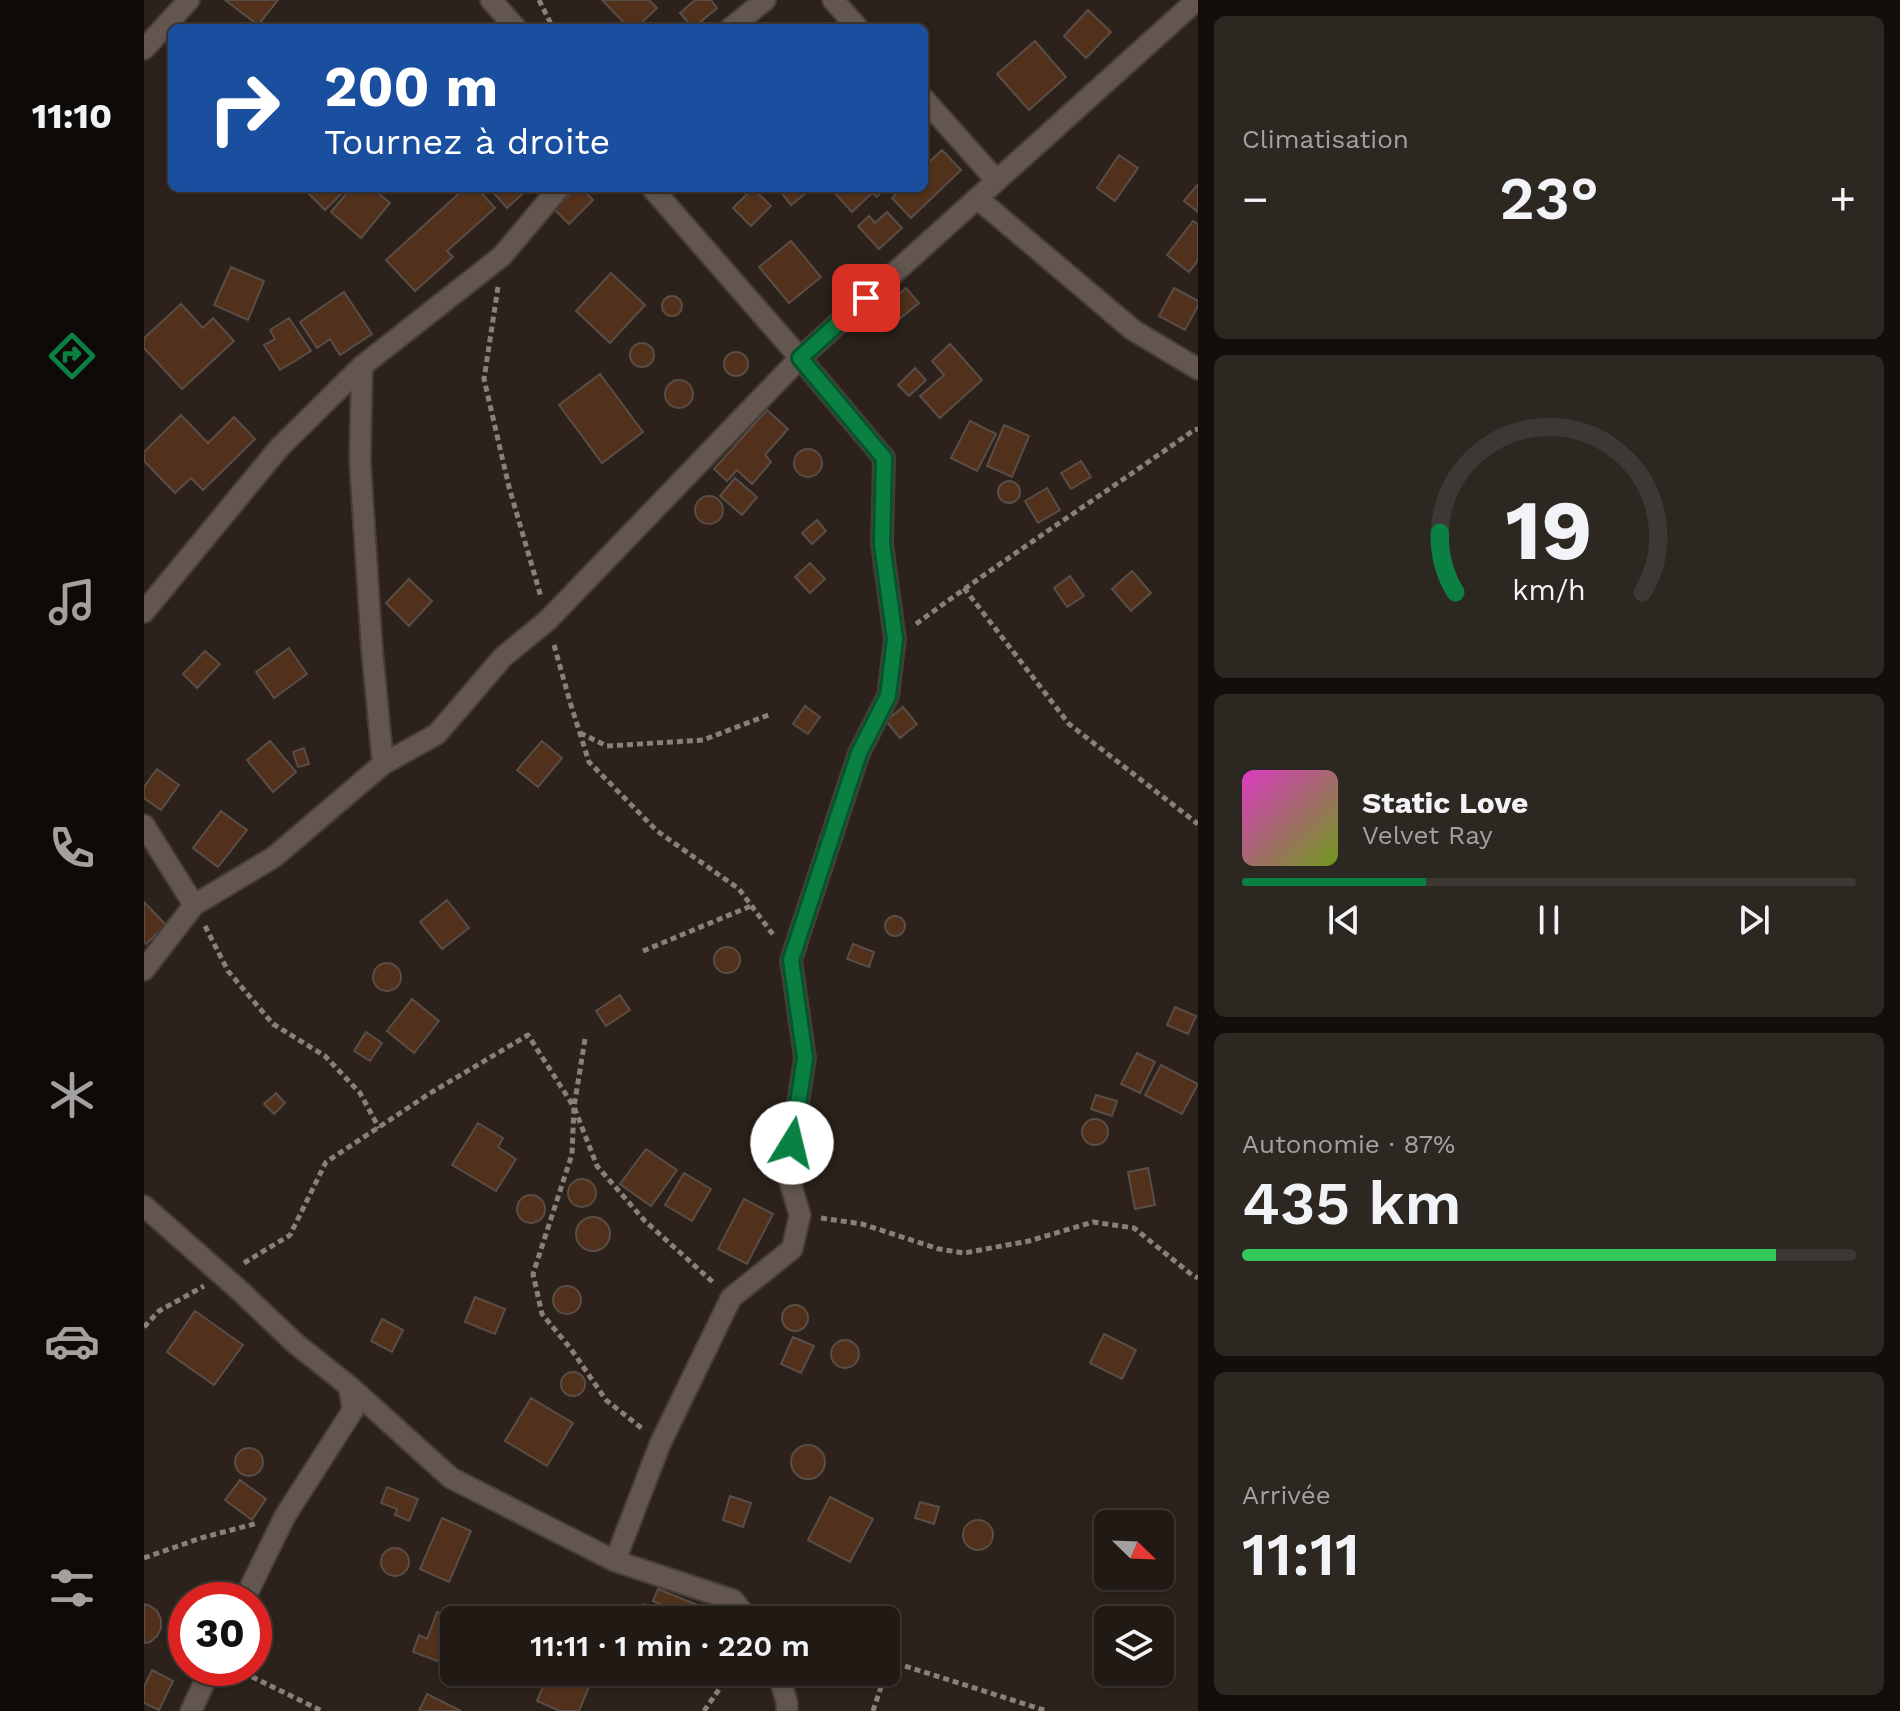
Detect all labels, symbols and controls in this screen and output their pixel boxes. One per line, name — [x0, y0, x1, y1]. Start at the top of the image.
text: 200 m — [324, 54, 498, 120]
icon: right — [192, 56, 296, 160]
text: 11:10 — [32, 95, 112, 137]
text: Tournez à droite — [324, 121, 610, 163]
text: Climatisation — [1242, 124, 1409, 154]
text: 23° — [1499, 163, 1599, 234]
text: − — [1242, 173, 1269, 225]
text: + — [1829, 173, 1856, 225]
pin — [832, 264, 900, 332]
icon: arrive — [844, 276, 888, 320]
icon: directions — [44, 328, 100, 384]
text: 19 — [1505, 481, 1593, 578]
text: km/h — [1512, 573, 1586, 607]
icon: music — [44, 574, 100, 630]
text: Static Love — [1362, 785, 1528, 820]
icon: phone — [44, 820, 100, 876]
text: Velvet Ray — [1362, 820, 1493, 850]
icon: previous — [1322, 898, 1366, 942]
icon: pause — [1527, 898, 1571, 942]
icon: next — [1732, 898, 1776, 942]
icon: climate — [44, 1067, 100, 1123]
position arrow — [750, 1101, 834, 1185]
text: Autonomie · 87% — [1242, 1129, 1455, 1159]
text: 435 km — [1242, 1168, 1461, 1239]
icon: car — [44, 1313, 100, 1369]
text: Arrivée — [1242, 1480, 1331, 1510]
north arrow — [1094, 1510, 1174, 1590]
map controls — [1094, 1510, 1174, 1686]
text: 11:11 — [1242, 1519, 1360, 1590]
icon: filters — [44, 1560, 100, 1616]
speed limit sign: 30 — [168, 1582, 272, 1686]
button: layers — [1094, 1606, 1174, 1686]
text: 11:11 · 1 min · 220 m — [530, 1628, 810, 1663]

